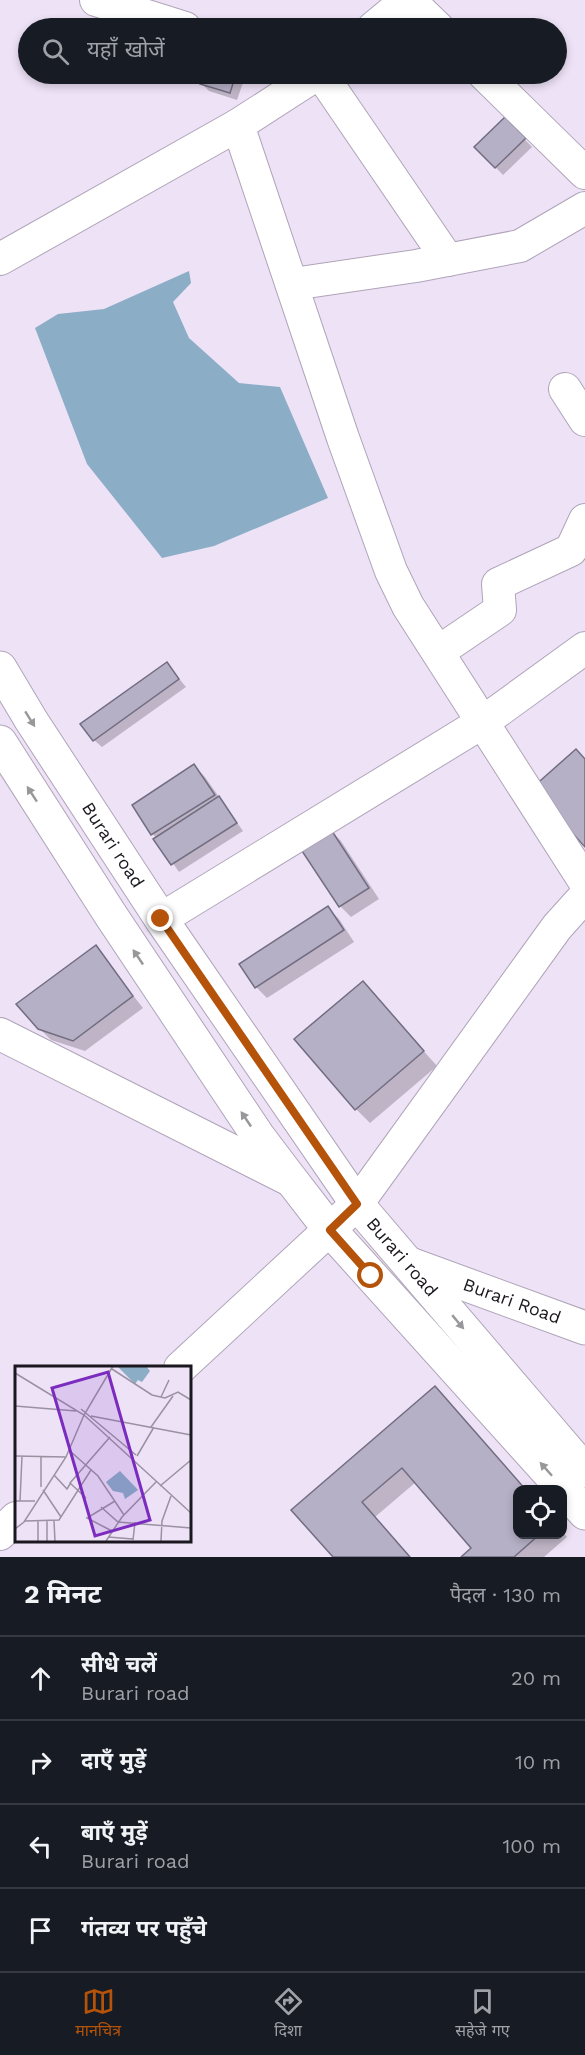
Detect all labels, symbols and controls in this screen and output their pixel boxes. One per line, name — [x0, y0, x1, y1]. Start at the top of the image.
search box — [18, 18, 567, 84]
icon: search — [39, 35, 72, 68]
text: यहाँ खोजें — [87, 37, 165, 62]
one-way arrow — [24, 711, 35, 727]
one-way arrow — [26, 786, 37, 802]
street label: Burari road — [78, 798, 149, 891]
route end — [147, 905, 173, 931]
one-way arrow — [133, 949, 144, 965]
one-way arrow — [241, 1111, 252, 1128]
street label: Burari road — [362, 1213, 442, 1300]
route start — [357, 1262, 383, 1288]
street label: Burari Road — [460, 1273, 564, 1328]
one-way arrow — [451, 1314, 464, 1329]
inset map — [15, 1366, 190, 1542]
one-way arrow — [540, 1462, 553, 1477]
map controls — [513, 1485, 567, 1539]
button: locate — [513, 1485, 567, 1539]
text: 2 मिनट — [24, 1579, 102, 1609]
text: पैदल · 130 m — [450, 1583, 561, 1607]
text: सीधे चलें — [81, 1652, 157, 1677]
icon: ahead — [24, 1662, 57, 1695]
text: 20 m — [511, 1666, 561, 1690]
text: Burari road — [81, 1681, 190, 1705]
icon: right — [24, 1746, 57, 1779]
text: दाएँ मुड़ें — [81, 1748, 146, 1773]
text: 10 m — [515, 1750, 561, 1774]
text: बाएँ मुड़ें — [81, 1820, 148, 1845]
icon: left — [24, 1830, 57, 1863]
text: 100 m — [502, 1834, 561, 1858]
text: Burari road — [81, 1849, 190, 1873]
icon: arrive — [24, 1914, 57, 1947]
text: गंतव्य पर पहुँचे — [81, 1916, 207, 1941]
tab: मानचित्र — [75, 1985, 121, 2043]
tab: दिशा — [272, 1985, 305, 2043]
tab: सहेजे गए — [455, 1985, 510, 2043]

